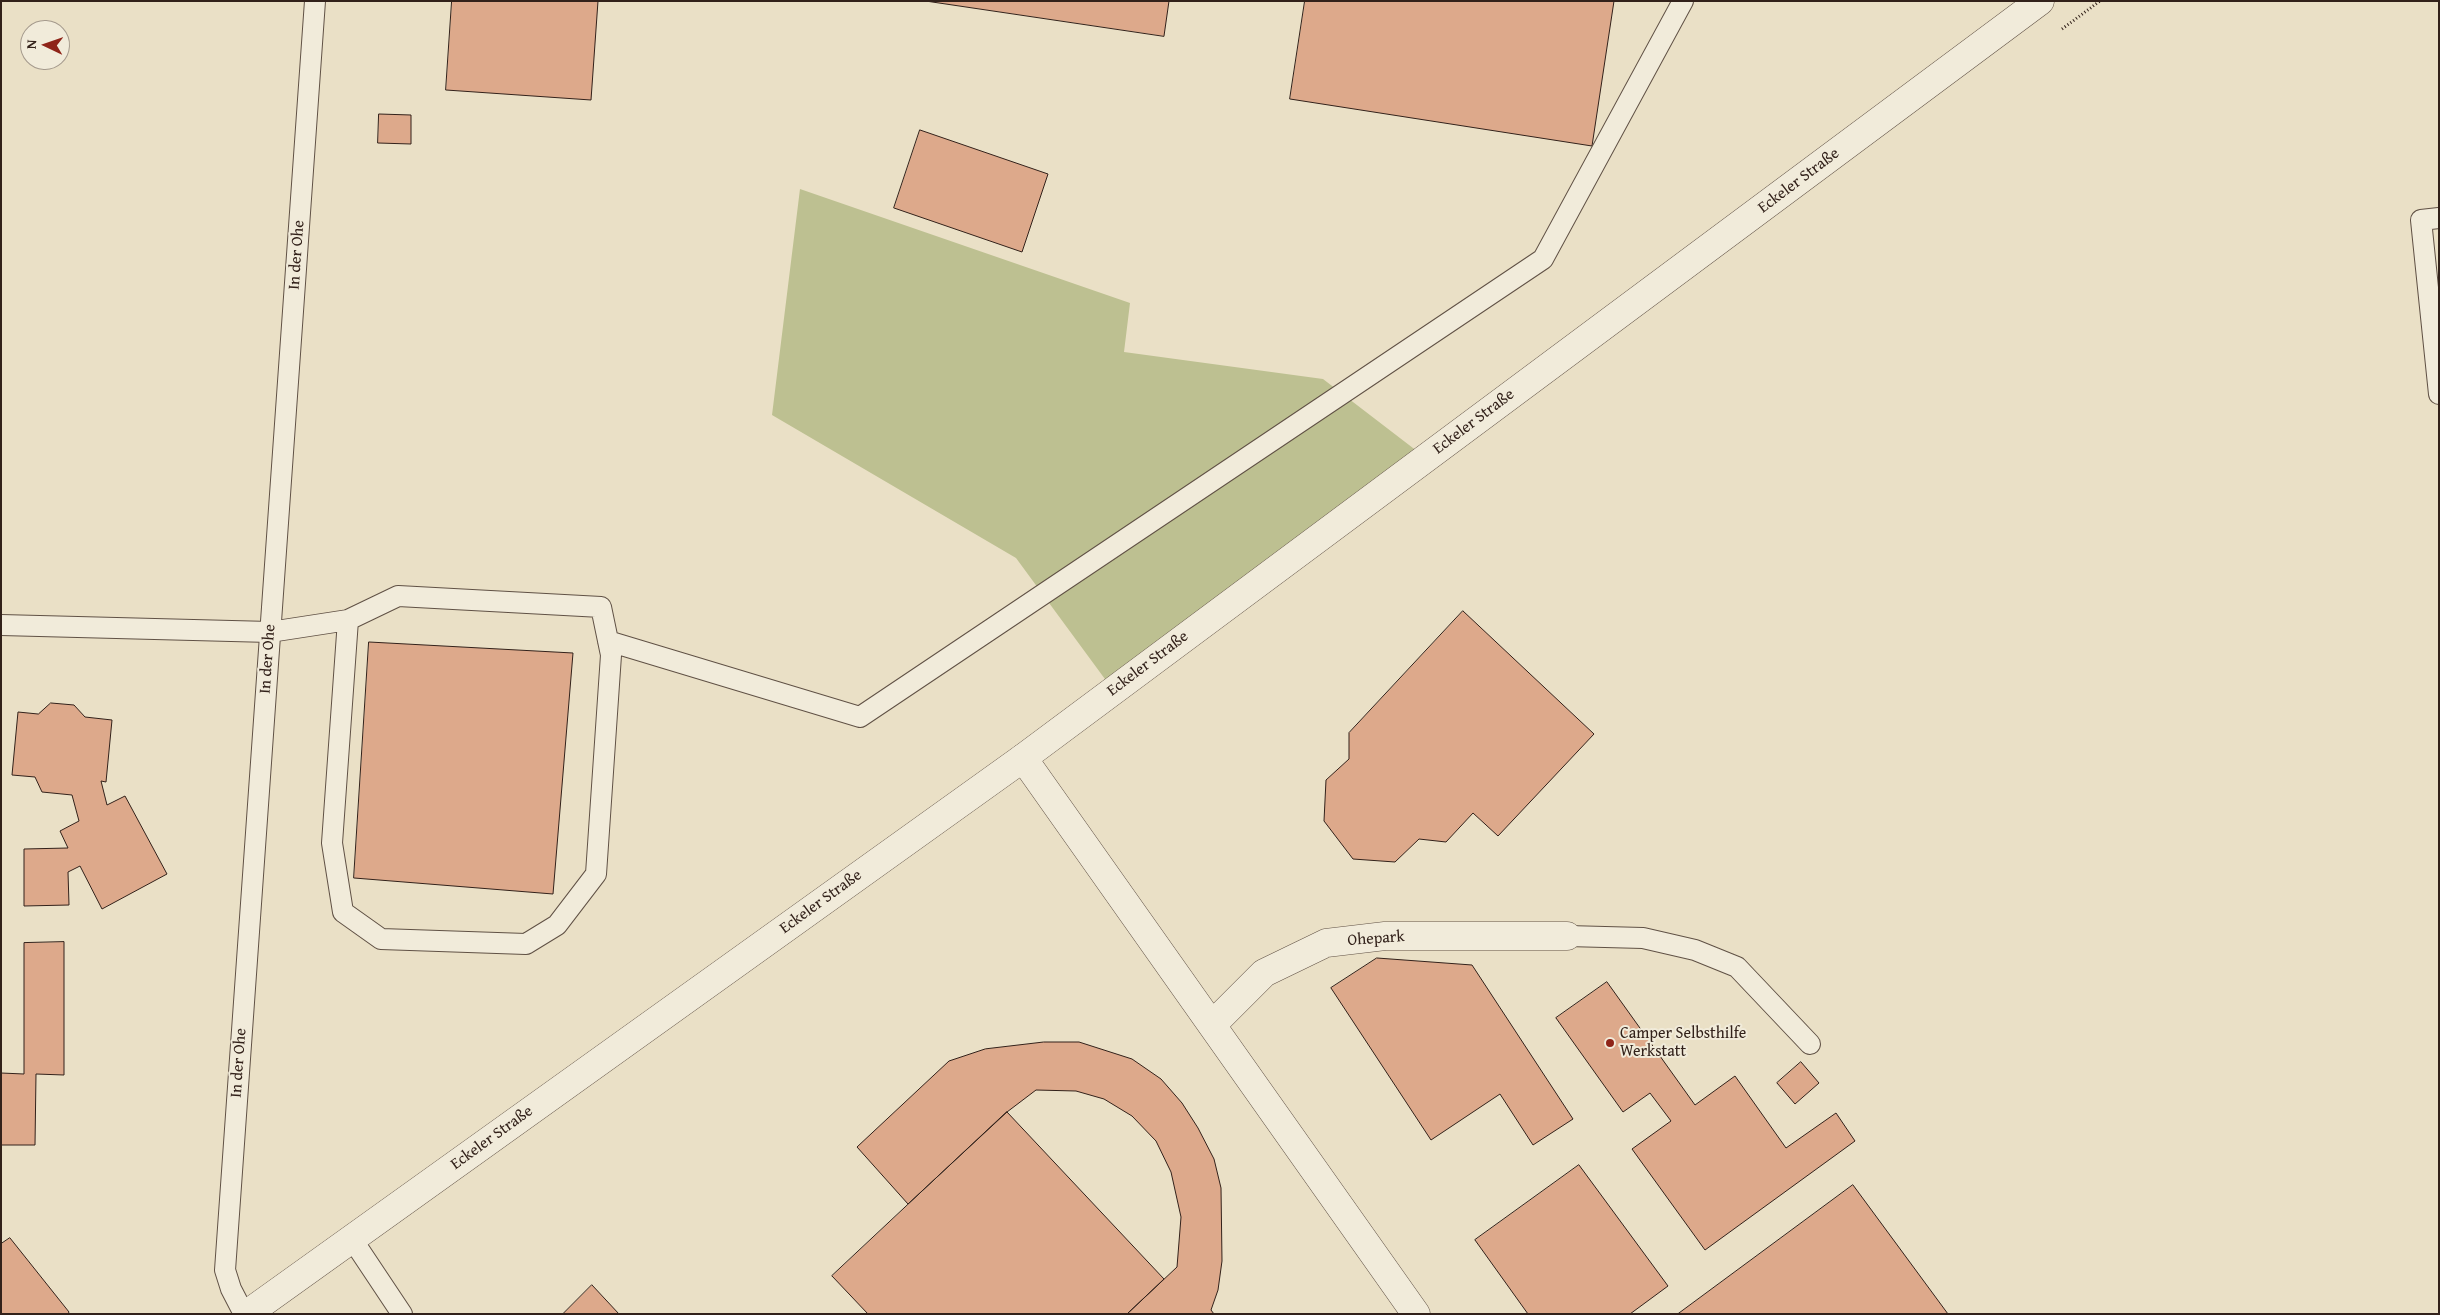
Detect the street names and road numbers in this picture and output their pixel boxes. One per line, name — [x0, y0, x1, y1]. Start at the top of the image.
street label: Eckeler Straße — [1755, 144, 1843, 218]
street label: In der Ohe — [285, 220, 309, 290]
street label: Eckeler Straße — [1430, 385, 1518, 459]
street label: In der Ohe — [256, 624, 280, 694]
street label: Eckeler Straße — [1104, 627, 1192, 701]
street label: Eckeler Straße — [776, 866, 866, 938]
street label: Ohepark — [1347, 927, 1405, 951]
street label: In der Ohe — [227, 1028, 251, 1098]
street label: Eckeler Straße — [447, 1102, 537, 1174]

